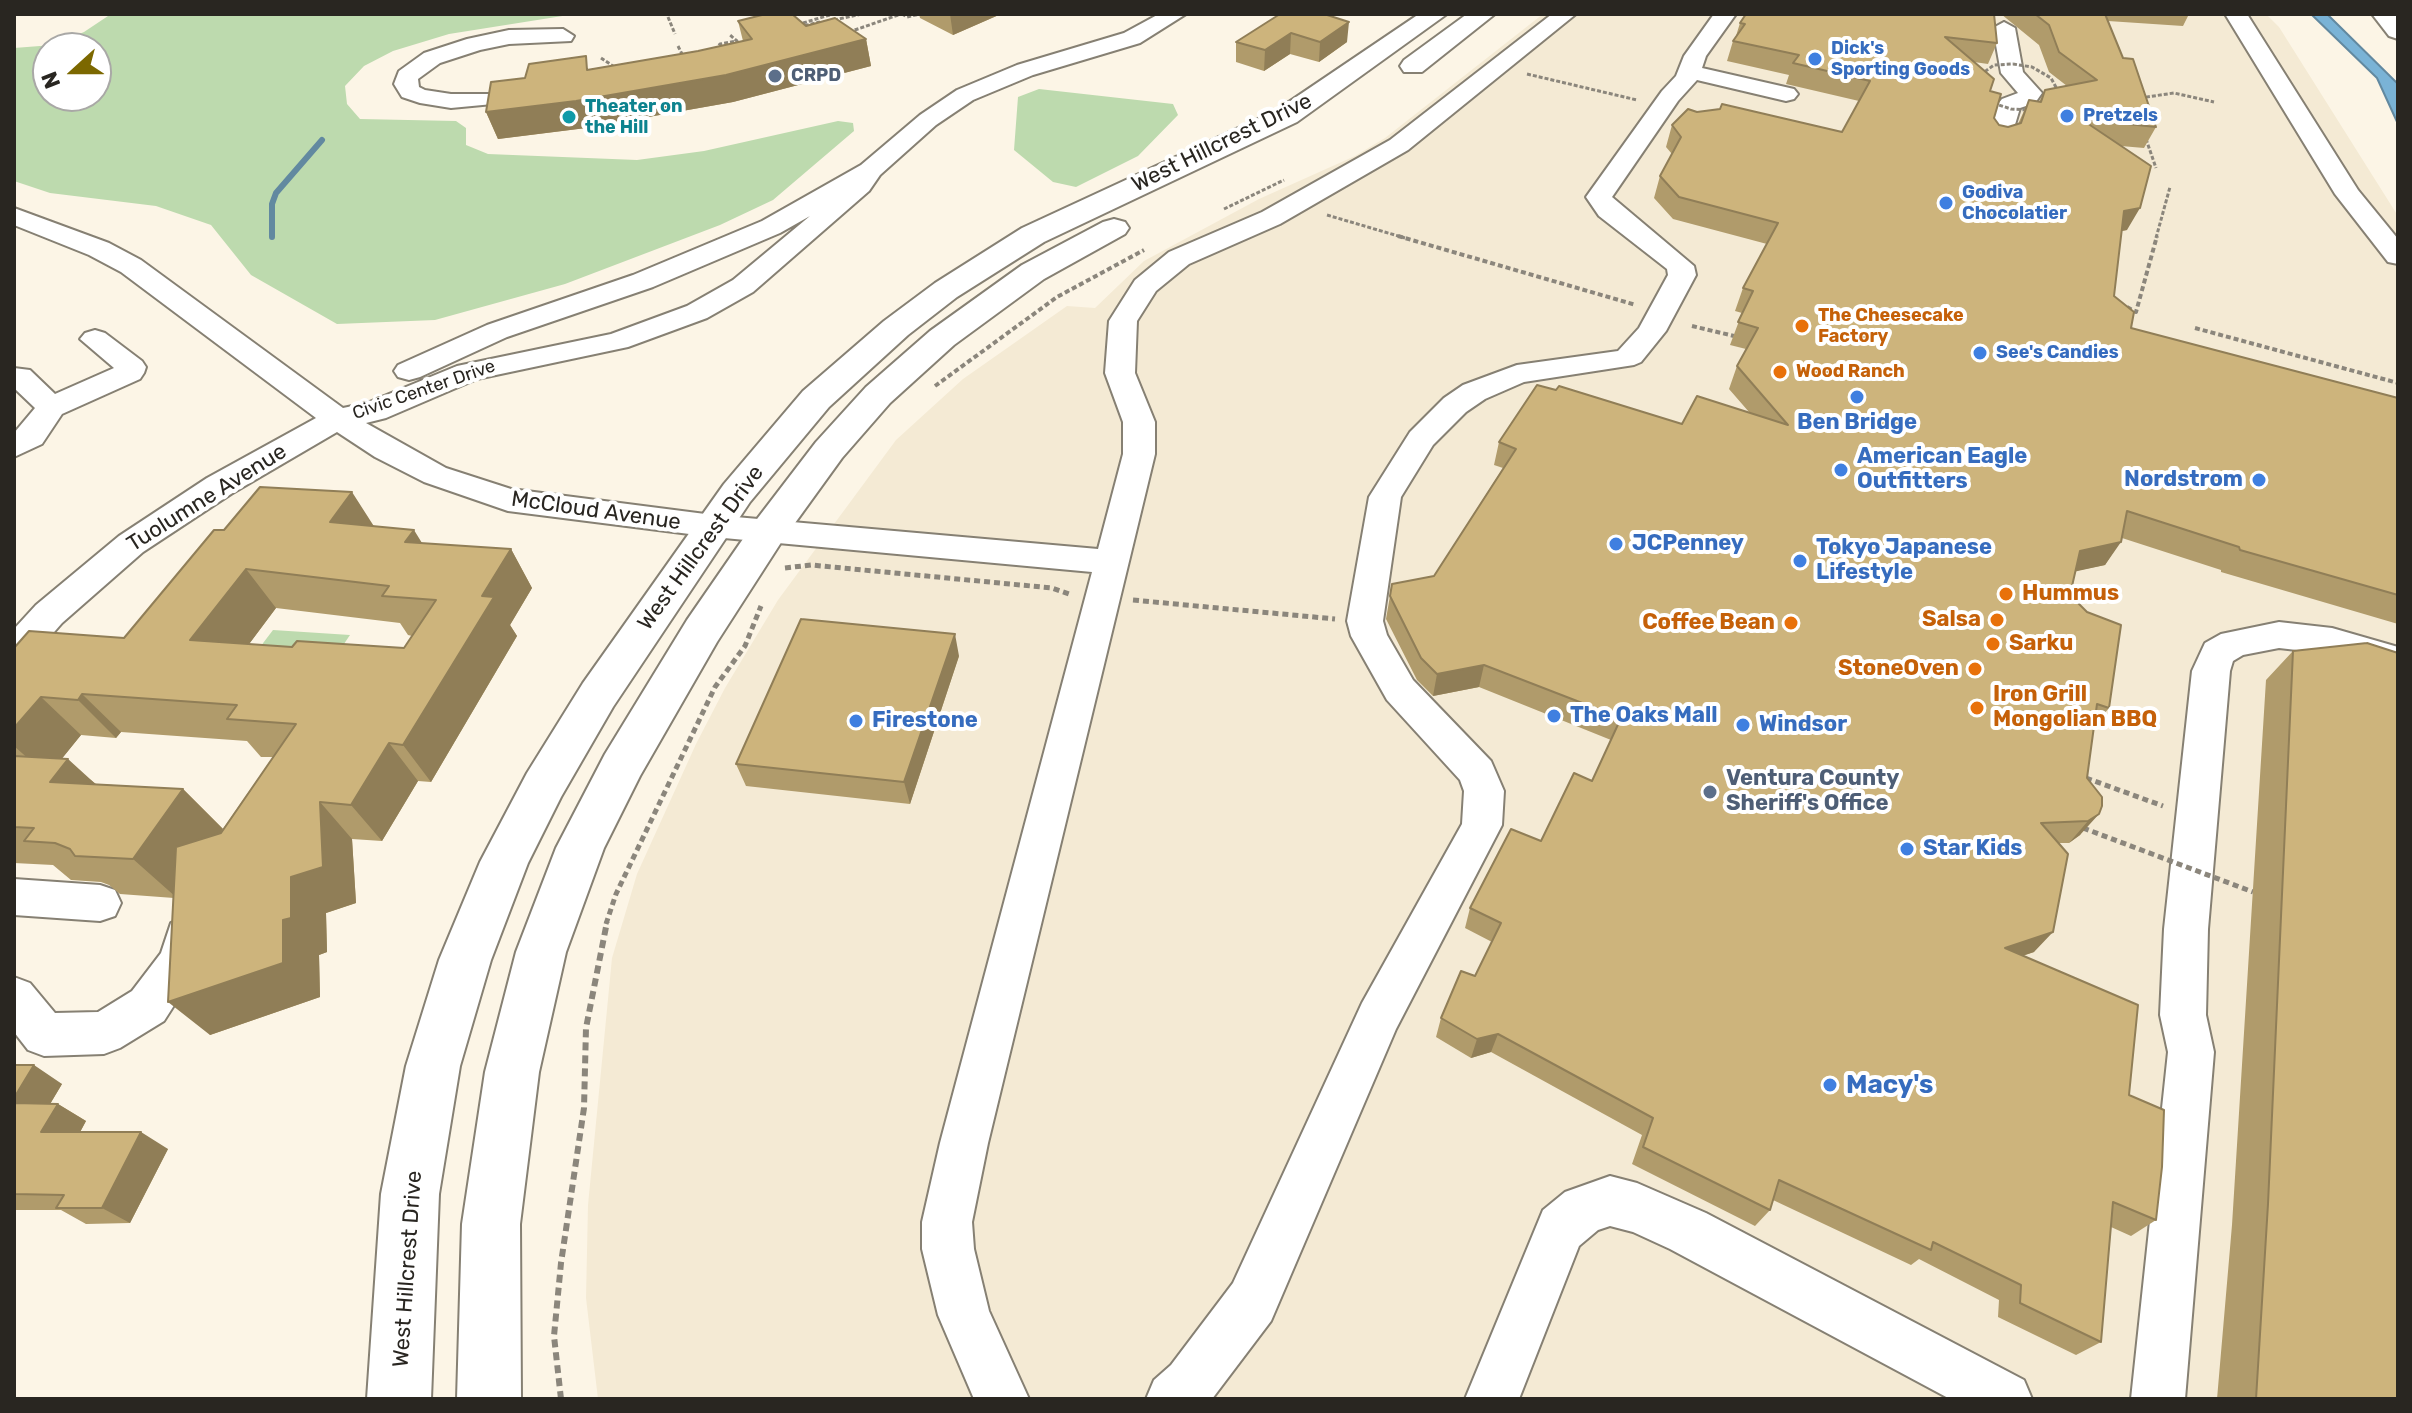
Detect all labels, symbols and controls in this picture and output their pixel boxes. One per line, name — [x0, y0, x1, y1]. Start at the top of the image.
north arrow — [32, 32, 112, 112]
place label: Dick's Sporting Goods — [1831, 38, 1970, 80]
marker: Dick's Sporting Goods — [1806, 50, 1824, 68]
place label: CRPD — [791, 65, 841, 87]
marker: CRPD — [766, 67, 784, 85]
text: N — [36, 68, 66, 92]
street label: West Hillcrest Drive — [1128, 88, 1316, 198]
place label: Theater on the Hill — [585, 96, 683, 138]
place label: Pretzels — [2083, 105, 2158, 127]
marker: Pretzels — [2058, 107, 2076, 125]
marker: Theater on the Hill — [560, 108, 578, 126]
place label: Godiva Chocolatier — [1962, 182, 2067, 224]
marker: Godiva Chocolatier — [1937, 194, 1955, 212]
place label: The Cheesecake Factory — [1818, 305, 1964, 348]
marker: The Cheesecake Factory — [1793, 317, 1811, 335]
place label: See's Candies — [1996, 342, 2119, 364]
marker: See's Candies — [1971, 344, 1989, 362]
street label: Civic Center Drive — [350, 355, 498, 425]
place label: Wood Ranch — [1796, 361, 1905, 383]
marker: Wood Ranch — [1771, 363, 1789, 381]
marker: Ben Bridge — [1848, 388, 1866, 406]
place label: Ben Bridge — [1797, 410, 1917, 436]
street label: Tuolumne Avenue — [122, 438, 292, 558]
place label: American Eagle Outfitters — [1857, 444, 2027, 496]
street label: West Hillcrest Drive — [632, 460, 770, 636]
marker: American Eagle Outfitters — [1832, 461, 1850, 479]
place label: Nordstrom — [2124, 467, 2243, 493]
marker: Nordstrom — [2250, 471, 2268, 489]
street label: McCloud Avenue — [509, 486, 683, 536]
place label: JCPenney — [1632, 531, 1744, 557]
marker: JCPenney — [1607, 535, 1625, 553]
place label: Tokyo Japanese Lifestyle — [1816, 535, 1992, 586]
marker: Tokyo Japanese Lifestyle — [1791, 552, 1809, 570]
place label: Hummus — [2022, 581, 2119, 607]
marker: Hummus — [1997, 585, 2015, 603]
place label: Salsa — [1922, 607, 1981, 633]
place label: Coffee Bean — [1642, 610, 1775, 636]
marker: Salsa — [1988, 611, 2006, 629]
marker: Coffee Bean — [1782, 614, 1800, 632]
place label: Sarku — [2009, 631, 2073, 657]
marker: Sarku — [1984, 635, 2002, 653]
place label: StoneOven — [1838, 656, 1959, 682]
marker: StoneOven — [1966, 660, 1984, 678]
place label: Iron Grill Mongolian BBQ — [1993, 682, 2157, 734]
marker: Iron Grill Mongolian BBQ — [1968, 699, 1986, 717]
place label: The Oaks Mall — [1570, 703, 1717, 729]
marker: The Oaks Mall — [1545, 707, 1563, 725]
place label: Firestone — [872, 708, 978, 734]
marker: Firestone — [847, 712, 865, 730]
place label: Windsor — [1759, 712, 1847, 738]
marker: Windsor — [1734, 716, 1752, 734]
place label: Ventura County Sheriff's Office — [1726, 766, 1899, 818]
marker: Ventura County Sheriff's Office — [1701, 783, 1719, 801]
place label: Star Kids — [1923, 836, 2022, 862]
marker: Star Kids — [1898, 840, 1916, 858]
place label: Macy's — [1846, 1069, 1933, 1101]
marker: Macy's — [1821, 1076, 1839, 1094]
street label: West Hillcrest Drive — [388, 1170, 428, 1368]

